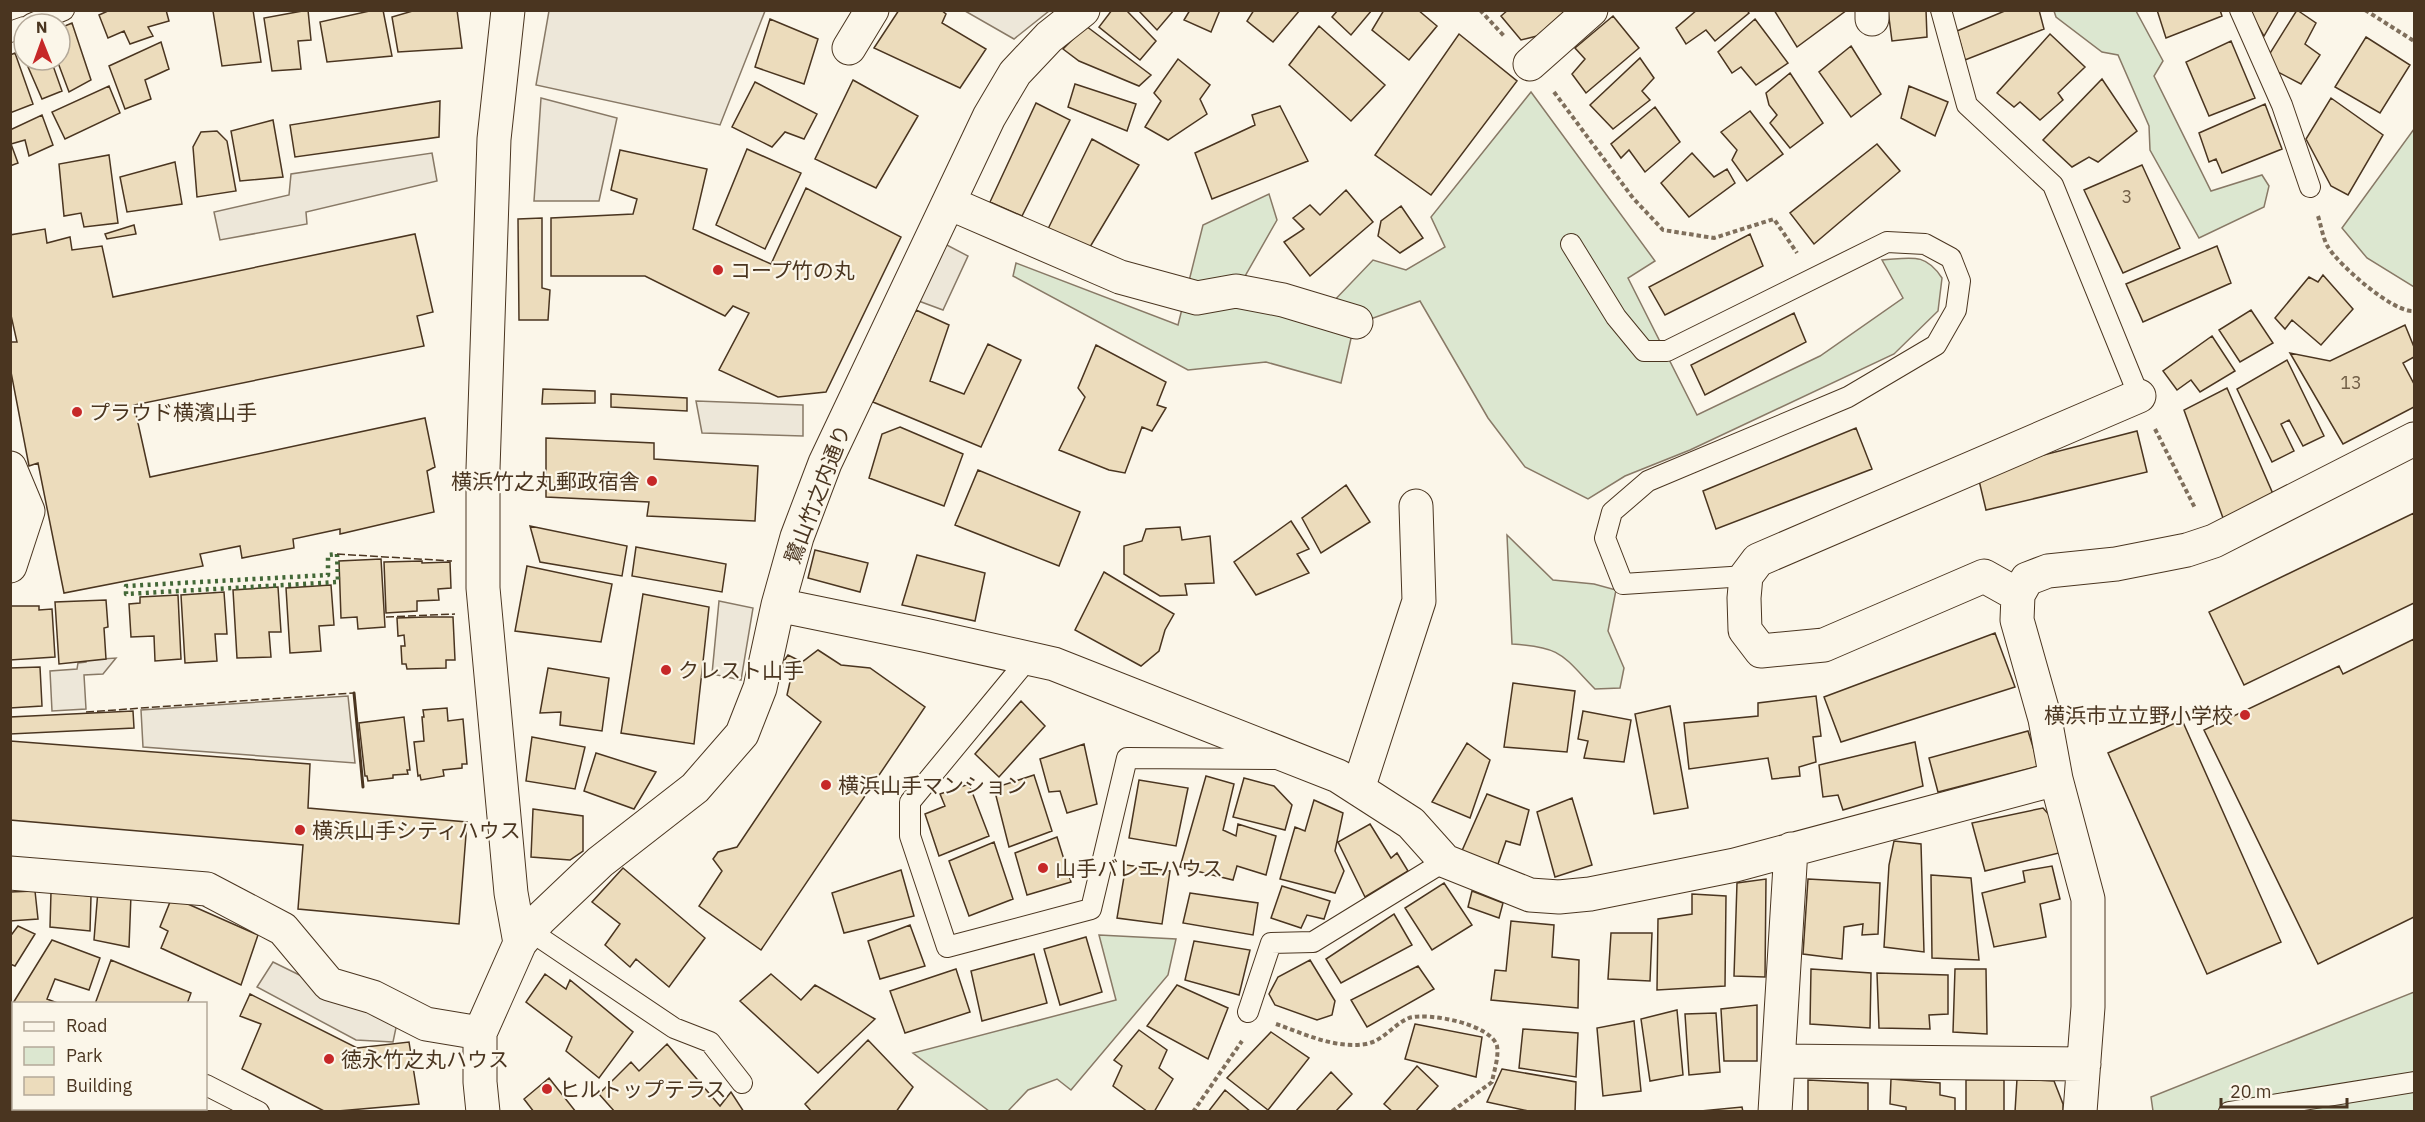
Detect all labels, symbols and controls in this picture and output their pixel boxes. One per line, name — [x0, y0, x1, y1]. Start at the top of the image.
north arrow — [12, 12, 72, 72]
text: N — [36, 17, 48, 37]
house number: 3 — [2122, 185, 2132, 208]
place label: コープ竹の丸 — [730, 256, 855, 284]
marker: コープ竹の丸 — [711, 263, 725, 277]
house number: 13 — [2340, 371, 2362, 394]
place label: プラウド横濱山手 — [89, 398, 257, 426]
marker: プラウド横濱山手 — [70, 405, 84, 419]
street label: 鷺山竹之内通り — [778, 420, 856, 568]
place label: 横浜竹之丸郵政宿舎 — [451, 467, 640, 495]
marker: 横浜竹之丸郵政宿舎 — [645, 474, 659, 488]
place label: クレスト山手 — [678, 656, 804, 684]
marker: クレスト山手 — [659, 663, 673, 677]
place label: 横浜市立立野小学校 — [2044, 701, 2233, 729]
marker: 横浜市立立野小学校 — [2238, 708, 2252, 722]
place label: 横浜山手マンション — [838, 771, 1027, 799]
marker: 横浜山手マンション — [819, 778, 833, 792]
place label: 横浜山手シティハウス — [312, 816, 521, 844]
marker: 横浜山手シティハウス — [293, 823, 307, 837]
place label: 山手バレエハウス — [1055, 854, 1223, 882]
marker: 山手バレエハウス — [1036, 861, 1050, 875]
legend — [12, 1002, 207, 1110]
text: Road — [66, 1014, 107, 1037]
text: Park — [66, 1044, 103, 1067]
place label: 徳永竹之丸ハウス — [341, 1045, 509, 1073]
marker: 徳永竹之丸ハウス — [322, 1052, 336, 1066]
scale bar — [2221, 1071, 2347, 1109]
text: Building — [66, 1074, 133, 1097]
place label: ヒルトップテラス — [559, 1075, 727, 1103]
text: 20 m — [2230, 1080, 2272, 1103]
marker: ヒルトップテラス — [540, 1082, 554, 1096]

